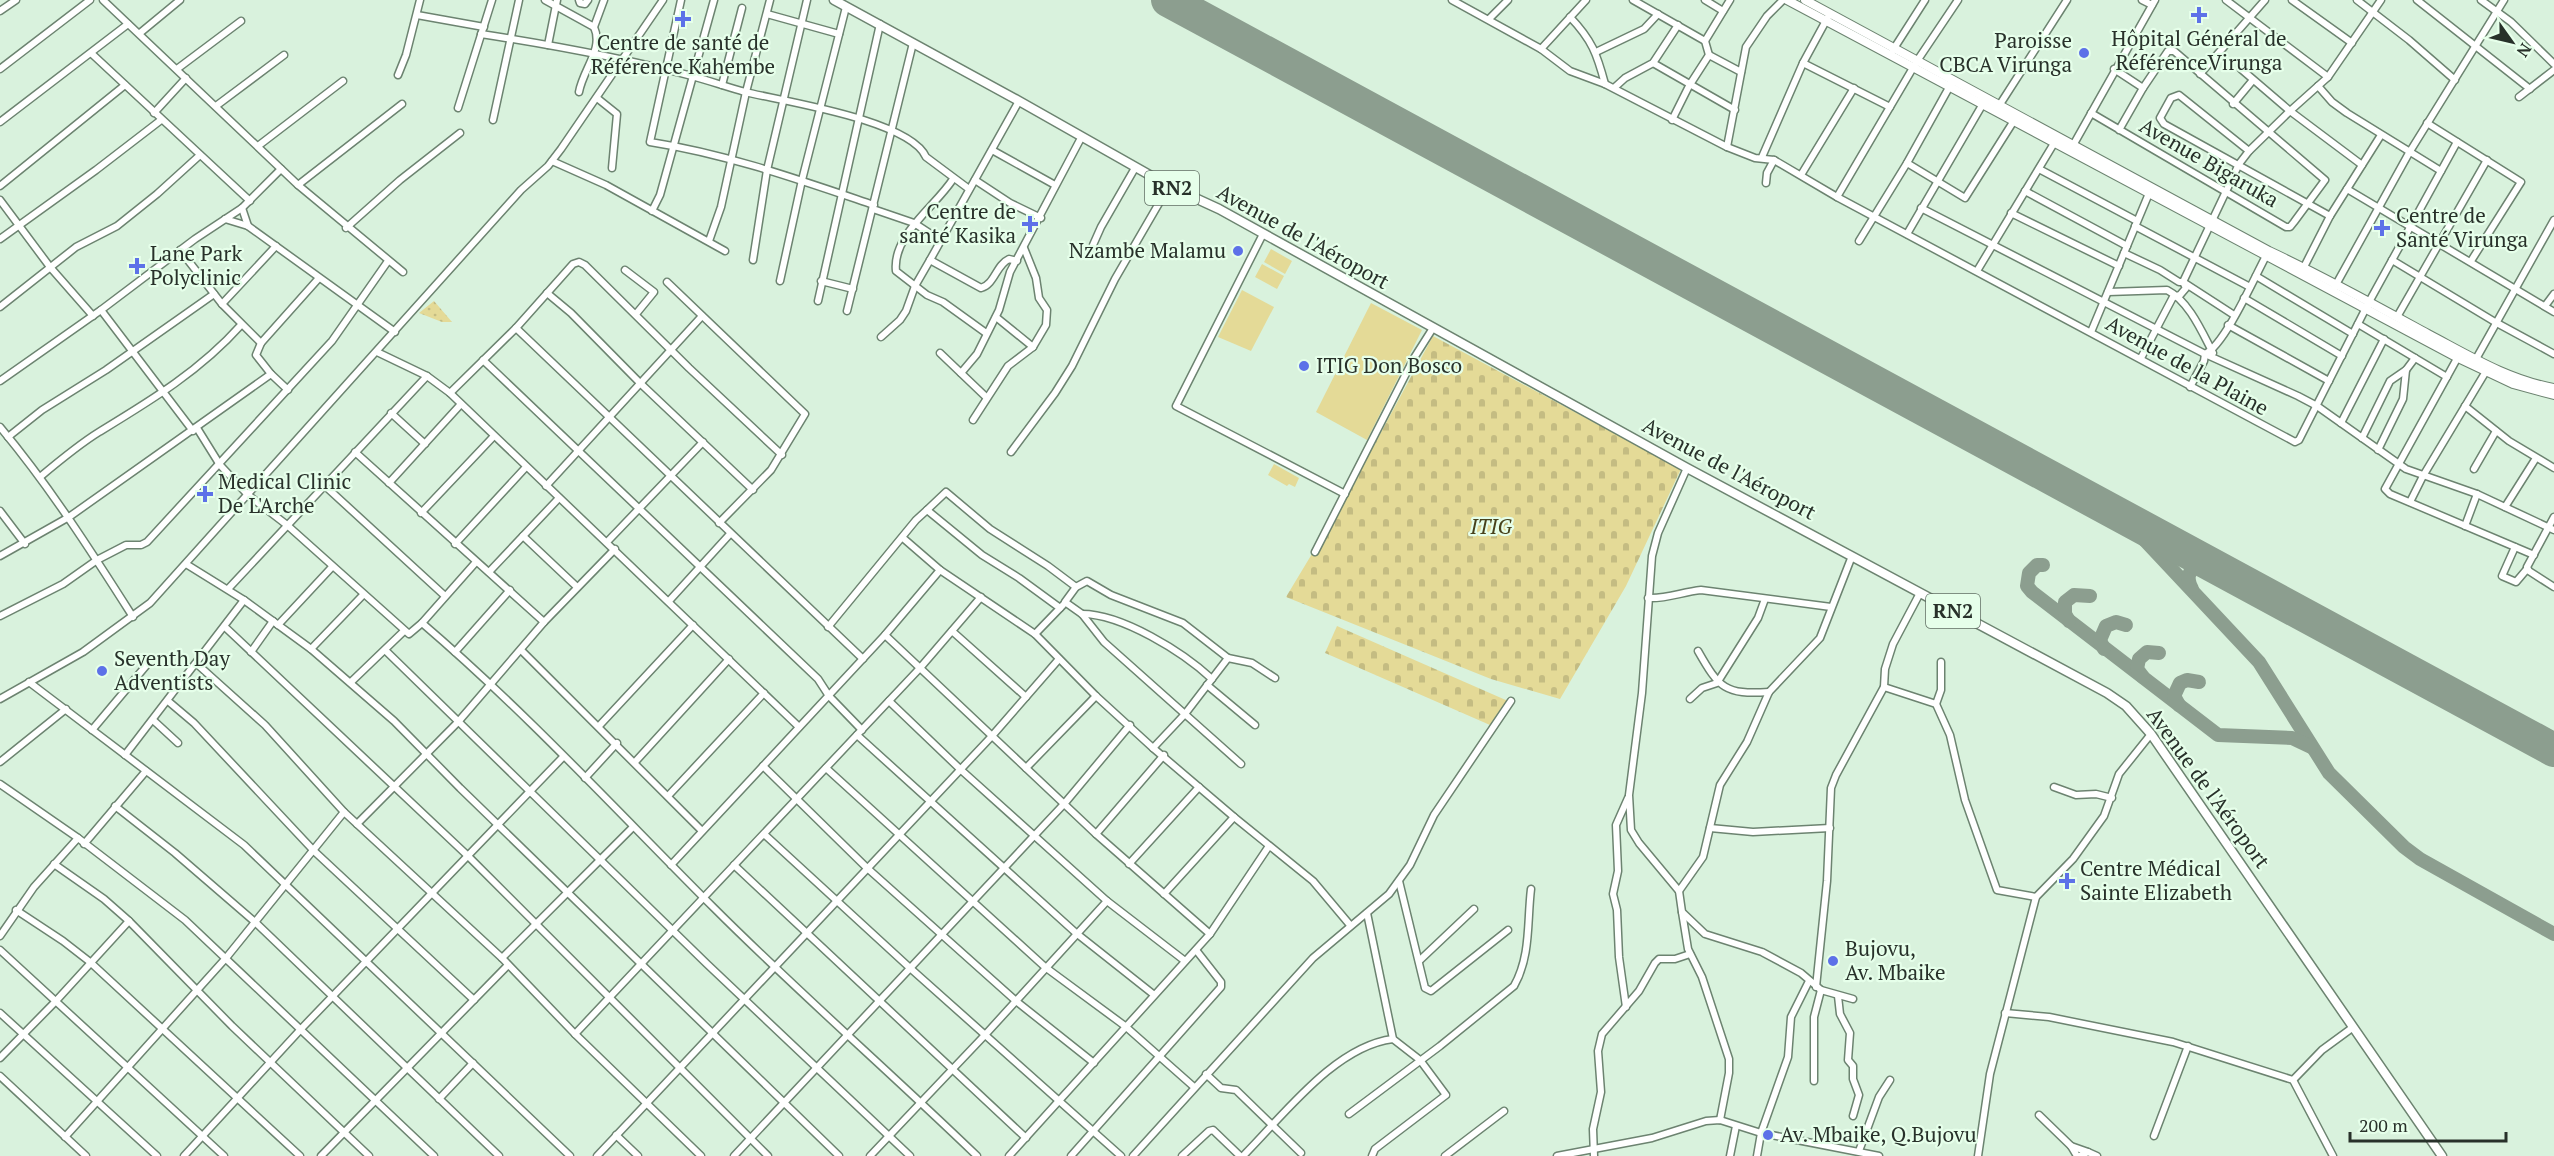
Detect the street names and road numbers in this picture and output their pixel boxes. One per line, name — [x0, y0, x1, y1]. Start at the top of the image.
street label: Avenue Bigaruka — [2135, 111, 2285, 214]
road number: RN2 — [1145, 171, 1199, 205]
street label: Avenue de l'Aéroport — [1212, 177, 1395, 295]
street label: Avenue de la Plaine — [2101, 309, 2274, 421]
street label: Avenue de l'Aéroport — [1638, 411, 1821, 526]
road number: RN2 — [1926, 594, 1980, 628]
street label: Avenue de l'Aéroport — [2141, 701, 2277, 874]

